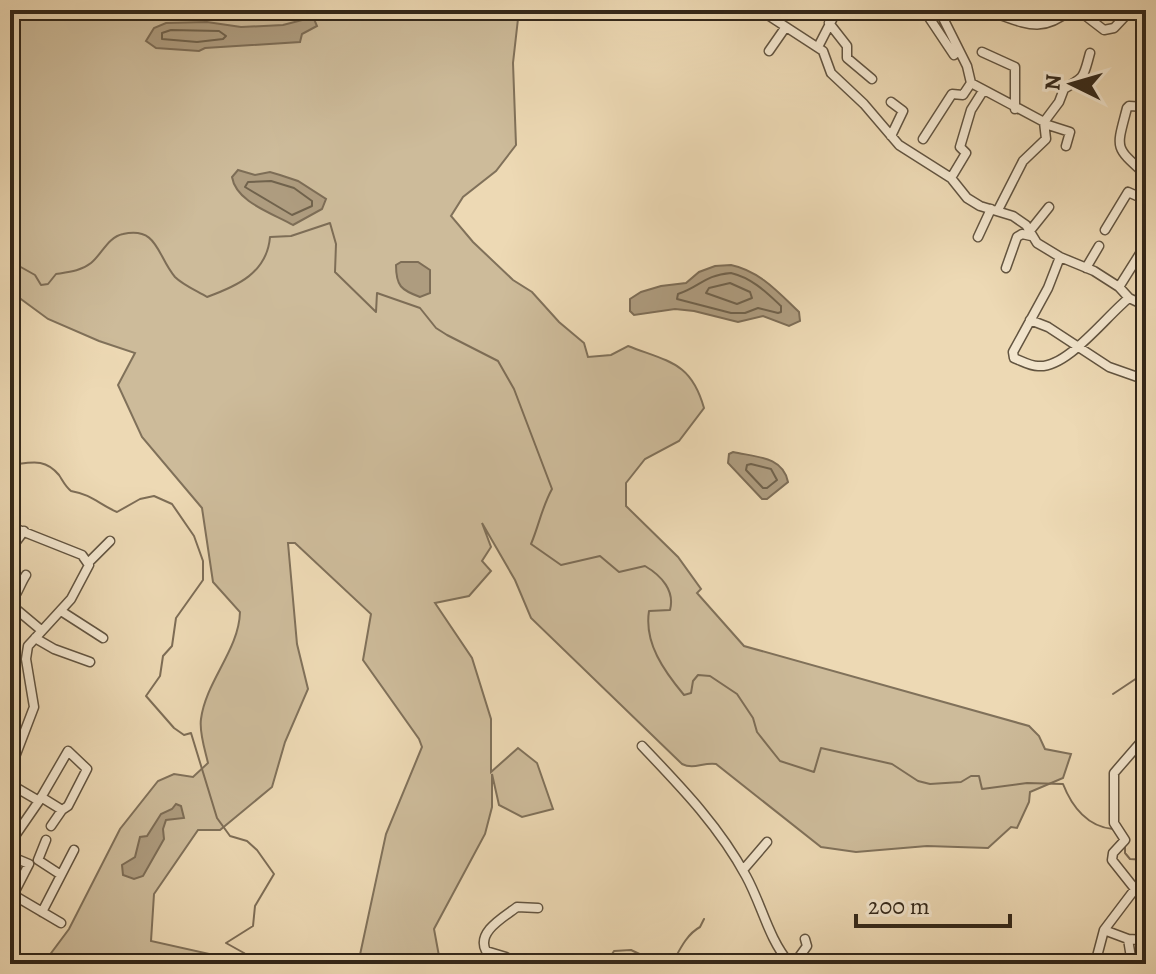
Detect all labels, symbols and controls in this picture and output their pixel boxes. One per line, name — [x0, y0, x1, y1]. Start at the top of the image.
north arrow — [1032, 44, 1112, 124]
text: N — [1037, 73, 1069, 92]
scale bar — [856, 878, 1010, 928]
text: 200 m — [868, 890, 930, 922]

